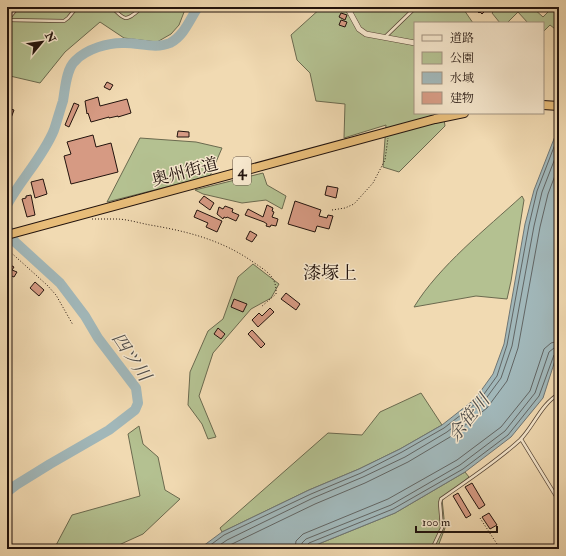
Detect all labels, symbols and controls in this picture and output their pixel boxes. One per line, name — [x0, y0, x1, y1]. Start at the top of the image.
north arrow — [22, 22, 62, 62]
legend — [414, 22, 544, 114]
text: N — [42, 29, 59, 46]
text: 道路 — [450, 31, 474, 46]
text: 公園 — [450, 51, 474, 66]
text: 水域 — [450, 71, 474, 86]
text: 建物 — [450, 91, 474, 106]
street label: 奥州街道 — [149, 153, 221, 191]
road number: 4 — [233, 157, 251, 185]
district label: 漆塚上 — [303, 262, 357, 285]
water label: 四ツ川 — [106, 328, 157, 387]
water label: 余笹川 — [443, 388, 496, 446]
scale bar — [416, 508, 497, 534]
text: 100 m — [422, 515, 451, 530]

